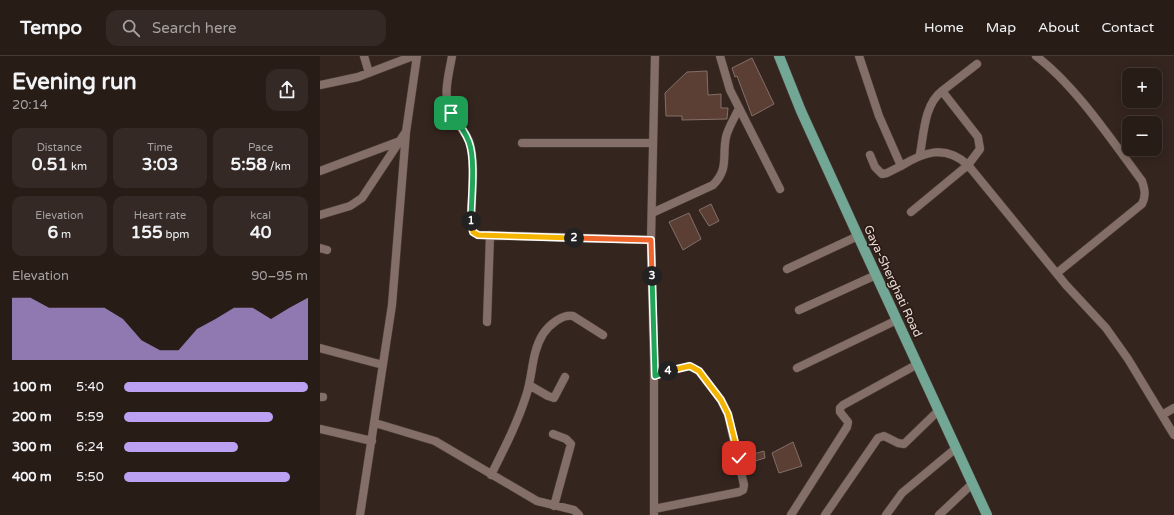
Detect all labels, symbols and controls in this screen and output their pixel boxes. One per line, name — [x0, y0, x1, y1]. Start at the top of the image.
search box — [106, 10, 386, 46]
text: Tempo — [20, 17, 82, 39]
icon: search — [120, 17, 142, 39]
text: Search here — [152, 19, 236, 37]
text: Home — [924, 19, 964, 36]
text: Map — [986, 19, 1016, 36]
text: About — [1038, 19, 1080, 36]
text: Contact — [1102, 19, 1154, 36]
map controls — [1122, 68, 1162, 156]
button: + — [1122, 68, 1162, 108]
text: Evening run — [12, 69, 137, 95]
button: share — [266, 69, 308, 111]
pin — [434, 96, 468, 130]
text: 20:14 — [12, 97, 48, 113]
icon: arrive — [440, 102, 462, 124]
button: − — [1122, 116, 1162, 156]
text: Distance — [37, 141, 82, 154]
text: Time — [147, 141, 173, 154]
text: Pace — [248, 141, 273, 154]
text: 0.51 — [32, 154, 68, 175]
text: 3:03 — [142, 154, 178, 175]
text: 5:58 — [231, 154, 267, 175]
text: km — [68, 160, 87, 173]
text: /km — [267, 160, 291, 173]
text: Elevation — [35, 209, 83, 222]
text: Heart rate — [134, 209, 186, 222]
text: kcal — [250, 209, 271, 222]
pin: 1 — [461, 211, 481, 231]
text: 1 — [468, 214, 474, 227]
text: 6 — [48, 222, 58, 243]
text: 155 — [131, 222, 163, 243]
text: 40 — [250, 222, 271, 243]
street label: Gaya-Sherghati Road — [861, 223, 925, 339]
text: m — [58, 228, 71, 241]
text: bpm — [163, 228, 189, 241]
pin: 2 — [564, 228, 584, 248]
text: 2 — [571, 231, 577, 244]
pin: 3 — [642, 266, 662, 286]
text: Elevation — [12, 268, 69, 284]
text: 90–95 m — [251, 268, 308, 284]
text: 3 — [649, 269, 655, 282]
pin: 4 — [658, 361, 678, 381]
text: 4 — [665, 364, 671, 377]
text: 100 m — [12, 379, 52, 395]
text: 5:40 — [76, 379, 104, 395]
text: 200 m — [12, 409, 52, 425]
text: 5:59 — [76, 409, 104, 425]
text: 300 m — [12, 439, 52, 455]
text: 6:24 — [76, 439, 104, 455]
pin — [722, 441, 756, 475]
icon: check — [728, 447, 750, 469]
text: 400 m — [12, 469, 52, 485]
text: 5:50 — [76, 469, 104, 485]

